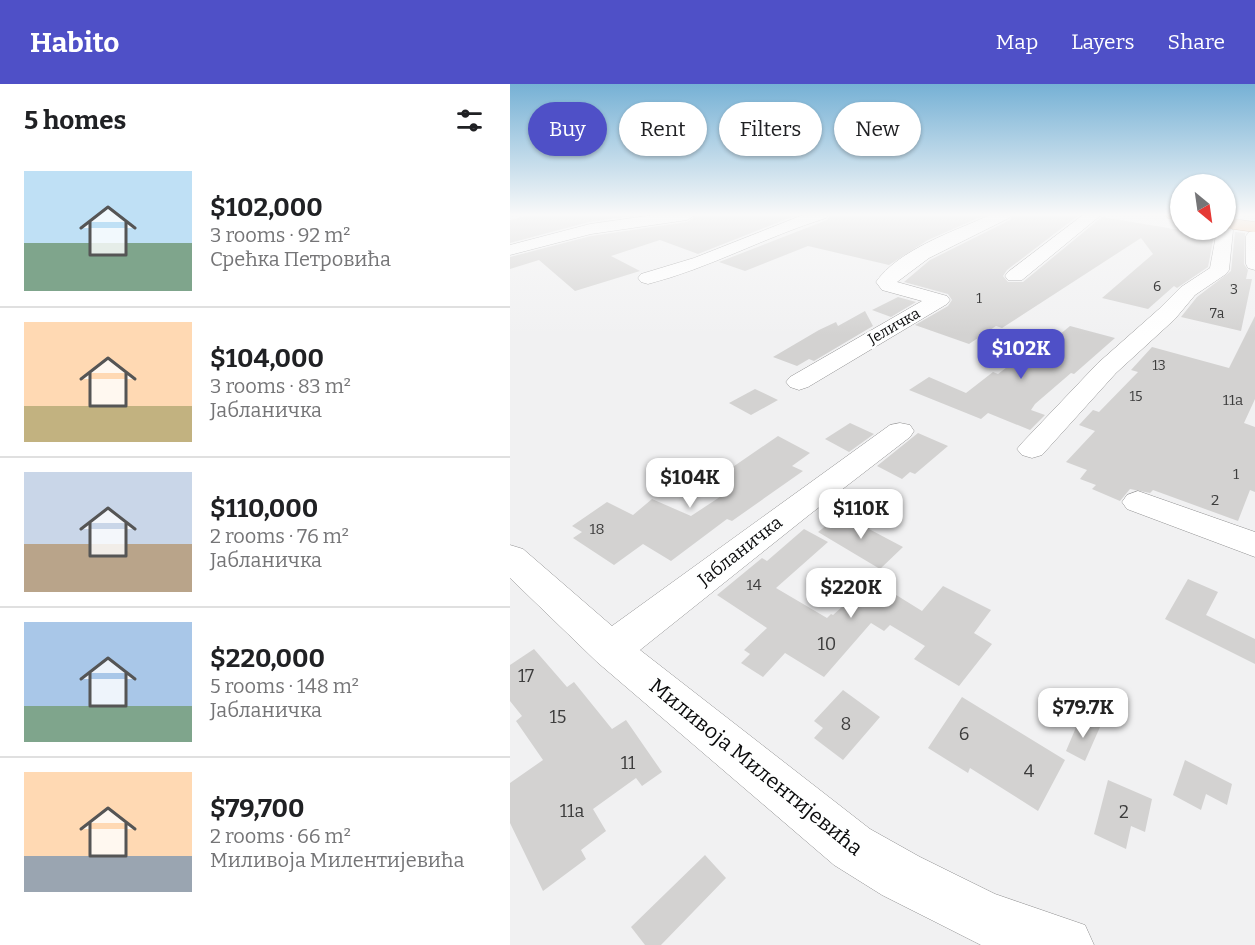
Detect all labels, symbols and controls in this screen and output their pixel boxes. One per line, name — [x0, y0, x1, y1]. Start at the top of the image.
text: Habito — [30, 26, 120, 59]
text: Map — [996, 29, 1038, 55]
text: Layers — [1071, 29, 1135, 55]
text: Share — [1168, 29, 1225, 55]
chip: Buy — [528, 102, 607, 156]
chip: Rent — [619, 102, 707, 156]
chip: Filters — [719, 102, 822, 156]
chip: New — [834, 102, 921, 156]
icon: filters — [453, 104, 486, 137]
text: 5 homes — [24, 105, 126, 136]
north arrow — [1170, 174, 1236, 240]
map controls — [1170, 174, 1236, 240]
text: $102,000 — [210, 192, 323, 223]
icon: home — [72, 195, 144, 267]
text: 3 rooms · 92 m² — [210, 223, 350, 247]
text: Срећка Петровића — [210, 247, 391, 271]
house number: 6 — [1153, 278, 1161, 295]
house number: 3 — [1230, 281, 1238, 298]
house number: 1 — [976, 290, 982, 307]
street label: Јеличка — [864, 304, 923, 349]
house number: 7a — [1210, 305, 1225, 322]
pin: $102K — [979, 329, 1063, 380]
text: $102K — [992, 336, 1051, 360]
text: $104,000 — [210, 343, 324, 374]
icon: home — [72, 346, 144, 418]
house number: 13 — [1152, 357, 1166, 374]
text: 3 rooms · 83 m² — [210, 374, 351, 398]
house number: 15 — [1129, 388, 1143, 405]
house number: 11a — [1223, 391, 1243, 409]
text: Јабланичка — [210, 398, 322, 422]
pin: $104K — [648, 458, 732, 509]
text: $104K — [660, 465, 720, 489]
house number: 1 — [1233, 465, 1239, 483]
pin: $110K — [819, 489, 903, 540]
house number: 2 — [1211, 491, 1219, 509]
text: $110,000 — [210, 493, 318, 524]
icon: home — [72, 496, 144, 568]
text: $110K — [833, 496, 889, 520]
street label: Јабланичка — [693, 511, 787, 591]
house number: 18 — [589, 520, 605, 538]
text: 2 rooms · 76 m² — [210, 524, 349, 548]
text: Јабланичка — [210, 548, 322, 572]
pin: $220K — [809, 568, 893, 619]
text: $220K — [820, 575, 882, 599]
house number: 14 — [747, 576, 762, 594]
house number: 10 — [818, 633, 836, 655]
text: $220,000 — [210, 643, 325, 674]
icon: home — [72, 646, 144, 718]
house number: 17 — [518, 665, 534, 687]
street label: Миливоја Милентијевића — [644, 673, 868, 861]
text: 5 rooms · 148 m² — [210, 674, 359, 698]
pin: $79.7K — [1034, 688, 1132, 739]
text: $79.7K — [1052, 695, 1114, 719]
text: Јабланичка — [210, 698, 322, 722]
house number: 15 — [550, 706, 566, 728]
house number: 8 — [841, 713, 851, 735]
house number: 6 — [959, 723, 969, 745]
house number: 11 — [621, 752, 636, 774]
house number: 4 — [1024, 760, 1035, 782]
text: $79,700 — [210, 793, 305, 824]
icon: home — [72, 796, 144, 868]
house number: 11a — [560, 800, 584, 822]
house number: 2 — [1119, 801, 1129, 823]
text: 2 rooms · 66 m² — [210, 824, 351, 848]
text: Миливоја Милентијевића — [210, 848, 464, 872]

